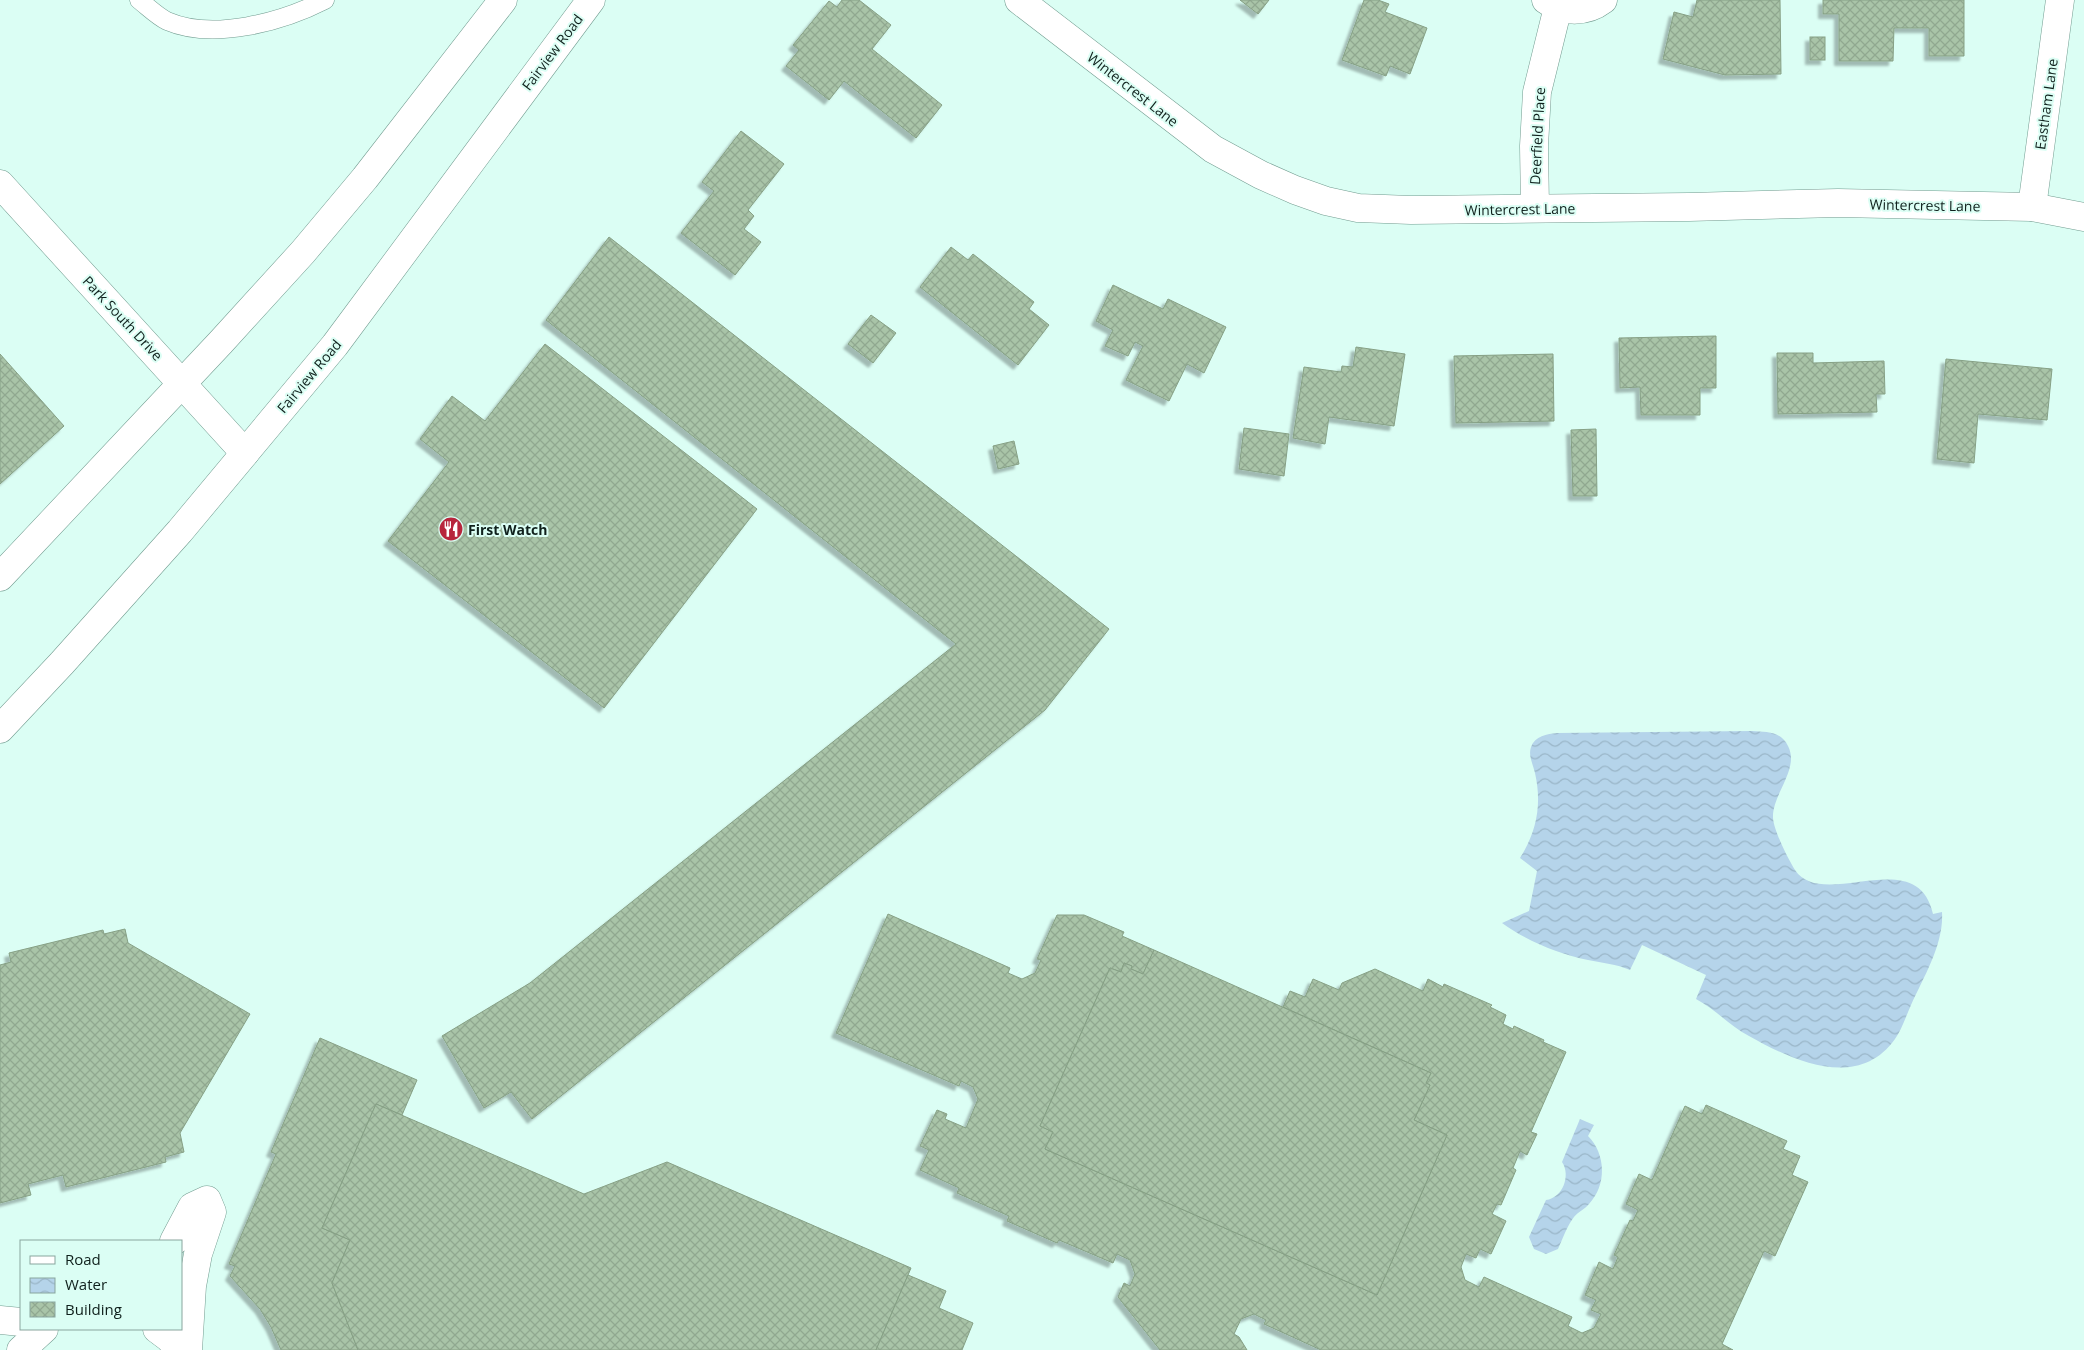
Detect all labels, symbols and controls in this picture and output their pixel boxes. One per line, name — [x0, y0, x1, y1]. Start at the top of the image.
street label: Fairview Road — [517, 10, 587, 94]
street label: Wintercrest Lane — [1084, 47, 1183, 131]
street label: Eastham Lane — [2030, 57, 2062, 151]
street label: Deerfield Place — [1525, 87, 1549, 185]
street label: Wintercrest Lane — [1869, 195, 1981, 215]
street label: Wintercrest Lane — [1464, 199, 1576, 219]
street label: Park South Drive — [79, 272, 167, 364]
street label: Fairview Road — [273, 335, 345, 417]
restaurant icon: First Watch — [438, 516, 464, 542]
place label: First Watch — [468, 520, 547, 539]
legend — [20, 1240, 182, 1330]
text: Road — [65, 1249, 101, 1269]
text: Water — [65, 1274, 107, 1294]
text: Building — [65, 1299, 122, 1319]

